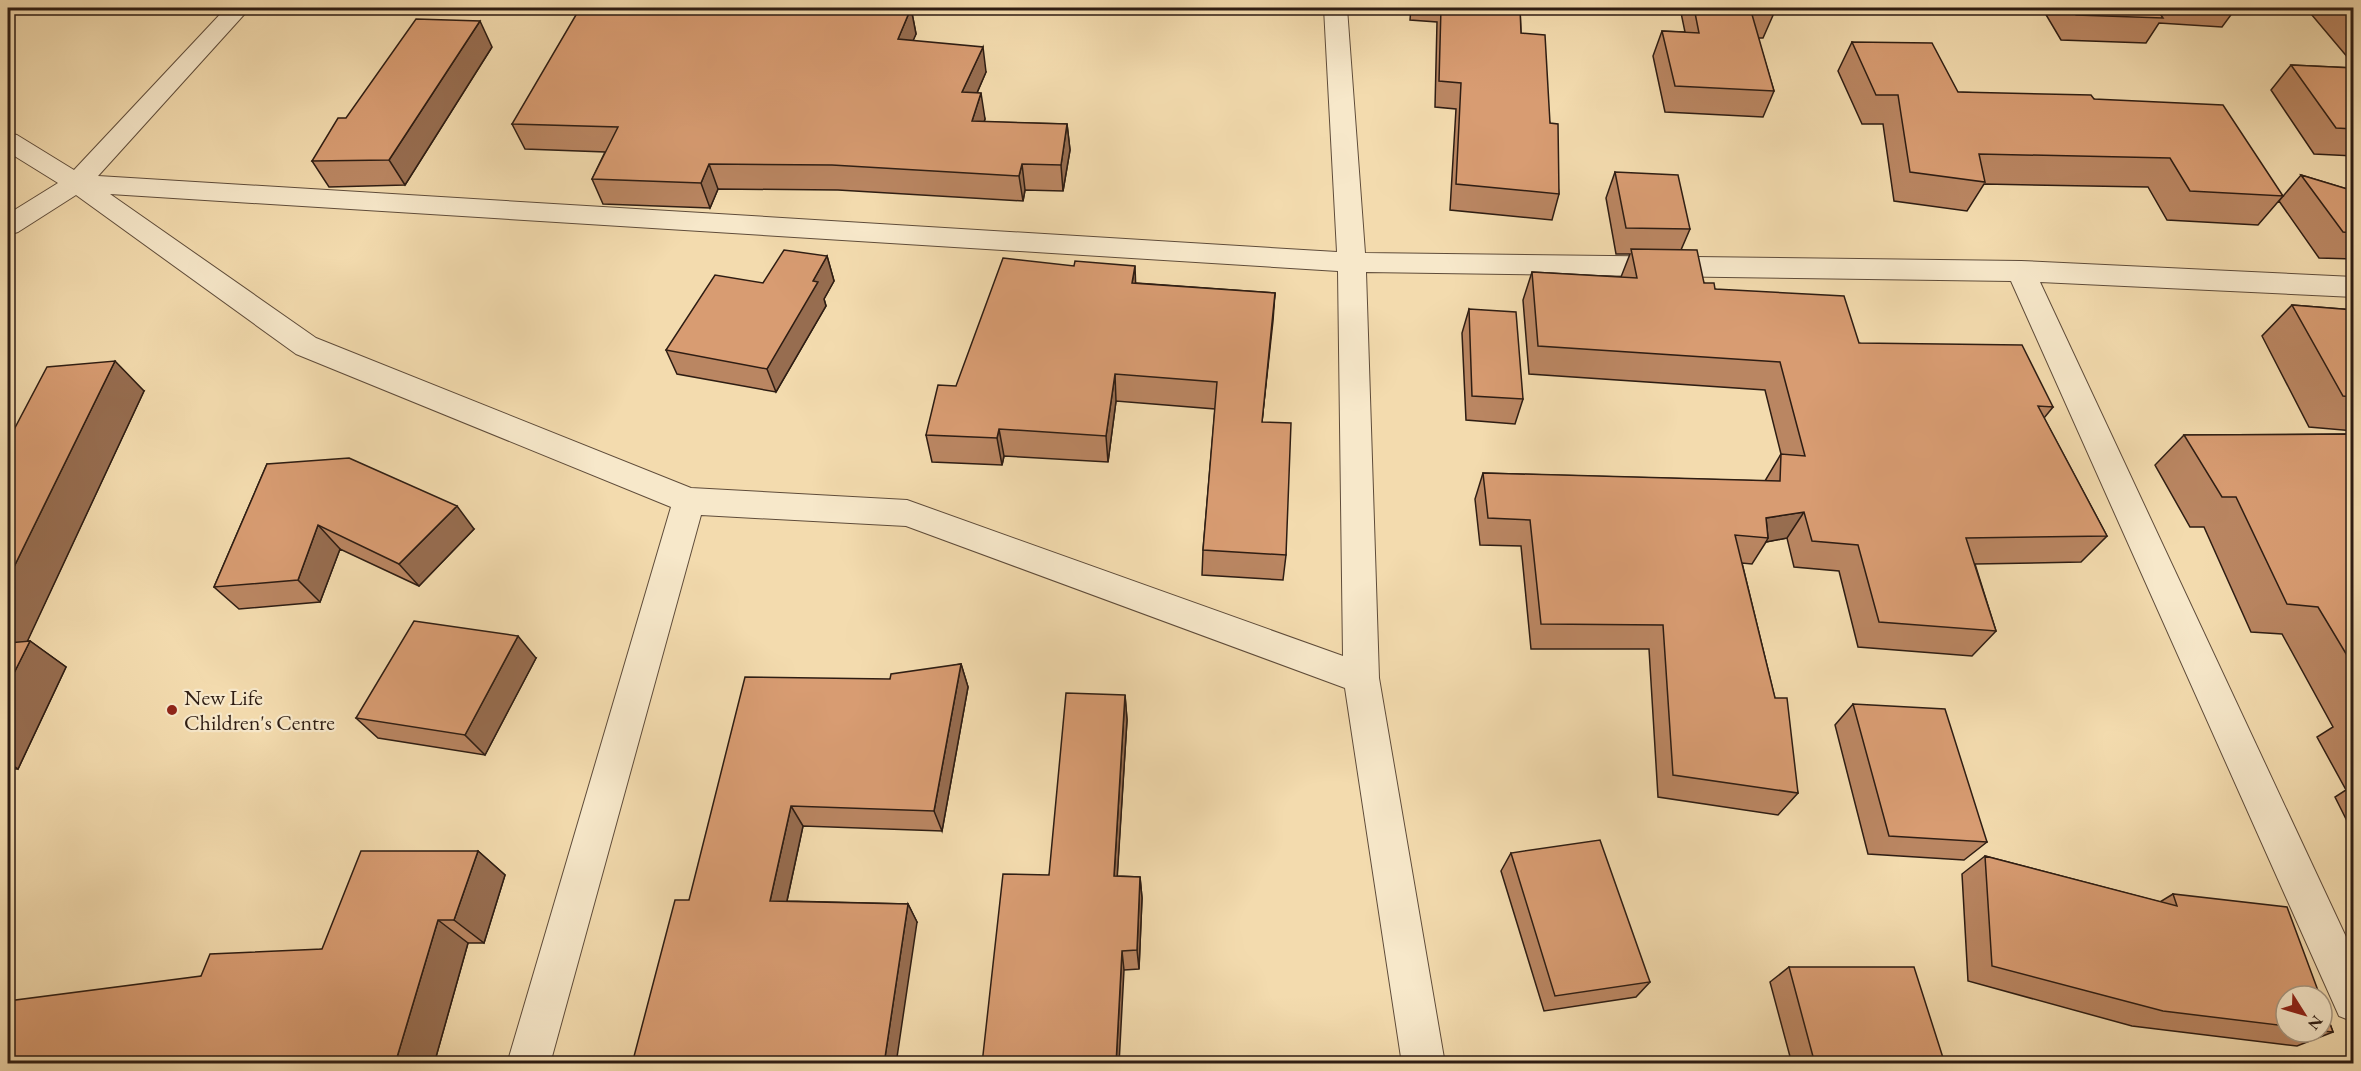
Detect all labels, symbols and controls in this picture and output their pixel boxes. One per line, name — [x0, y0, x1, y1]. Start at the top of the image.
place label: New Life Children's Centre — [184, 683, 335, 737]
marker: New Life Children's Centre — [165, 703, 179, 717]
north arrow — [2274, 984, 2334, 1044]
text: N — [2303, 1011, 2328, 1034]

